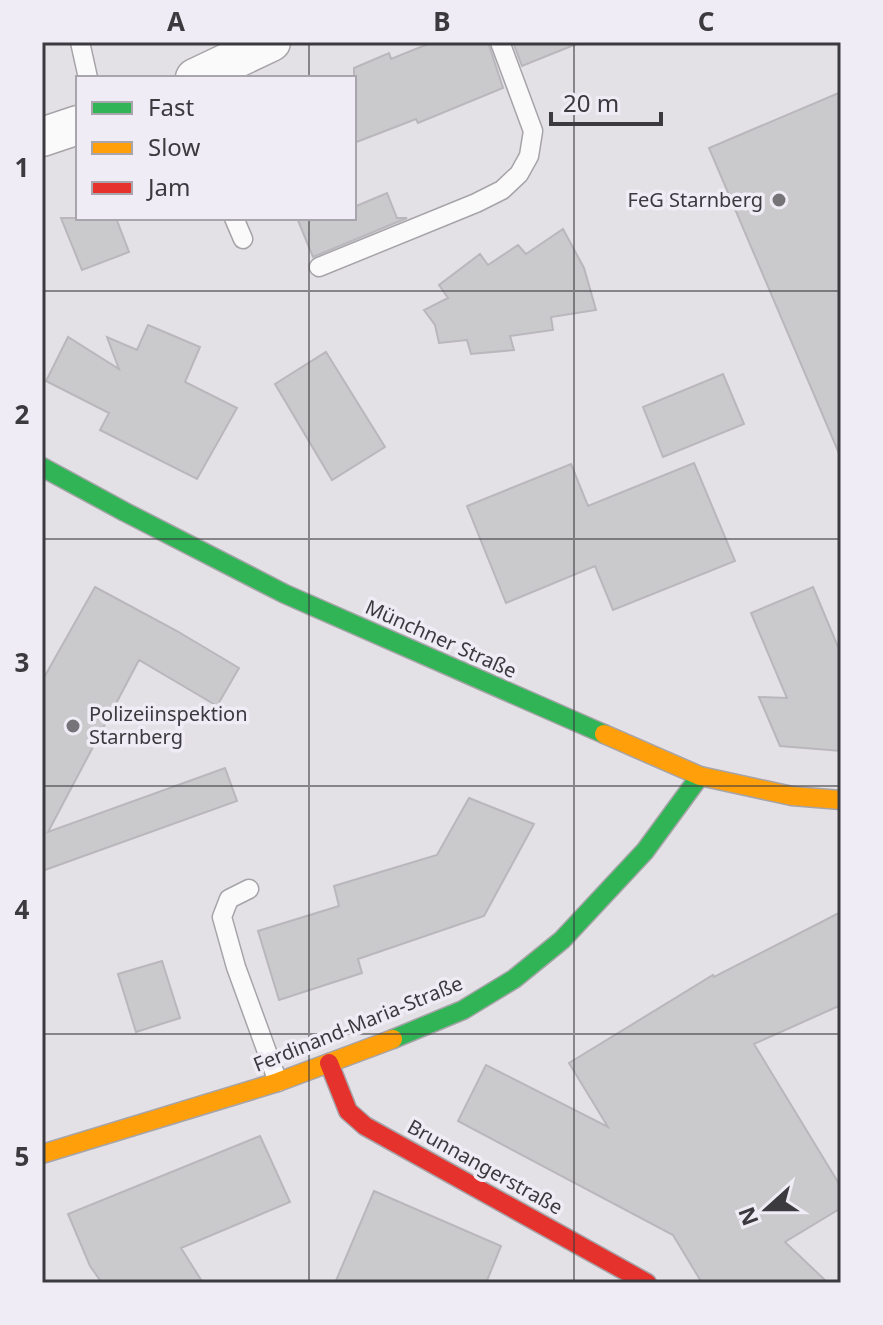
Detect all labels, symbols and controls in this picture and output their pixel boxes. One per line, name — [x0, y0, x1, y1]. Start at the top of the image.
text: A — [167, 3, 185, 39]
text: B — [433, 3, 451, 39]
text: C — [698, 3, 714, 39]
legend — [76, 76, 356, 220]
scale bar — [551, 76, 661, 126]
text: 20 m — [563, 86, 619, 119]
text: Fast — [148, 90, 194, 123]
text: Slow — [148, 130, 200, 163]
text: 1 — [15, 149, 29, 185]
text: Jam — [146, 170, 190, 203]
place label: FeG Starnberg — [628, 186, 763, 213]
marker: FeG Starnberg — [770, 191, 788, 209]
text: 2 — [15, 396, 30, 432]
street label: Münchner Straße — [361, 593, 521, 684]
text: 3 — [15, 644, 29, 680]
place label: Polizeiinspektion Starnberg — [89, 700, 248, 750]
marker: Polizeiinspektion Starnberg — [64, 717, 82, 735]
text: 4 — [15, 891, 30, 927]
street label: Ferdinand-Maria-Straße — [249, 969, 466, 1078]
street label: Brunnangerstraße — [403, 1113, 568, 1220]
text: 5 — [15, 1138, 29, 1174]
north arrow — [727, 1169, 807, 1249]
text: N — [730, 1203, 765, 1230]

